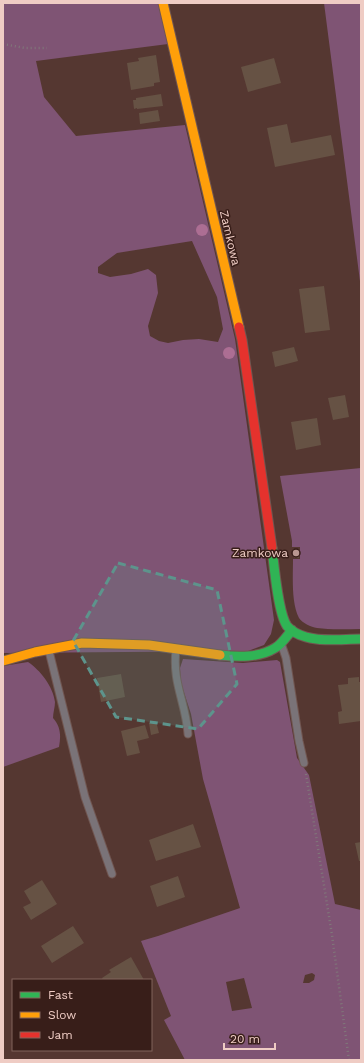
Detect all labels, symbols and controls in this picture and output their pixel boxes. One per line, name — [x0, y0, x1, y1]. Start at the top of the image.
street label: Zamkowa — [217, 209, 243, 267]
place label: Zamkowa — [232, 546, 288, 560]
marker: Zamkowa — [291, 548, 301, 558]
legend — [12, 979, 152, 1051]
text: Fast — [48, 988, 73, 1002]
text: Slow — [48, 1008, 76, 1022]
scale bar — [224, 1025, 275, 1051]
text: Jam — [48, 1028, 73, 1042]
text: 20 m — [230, 1032, 260, 1046]

